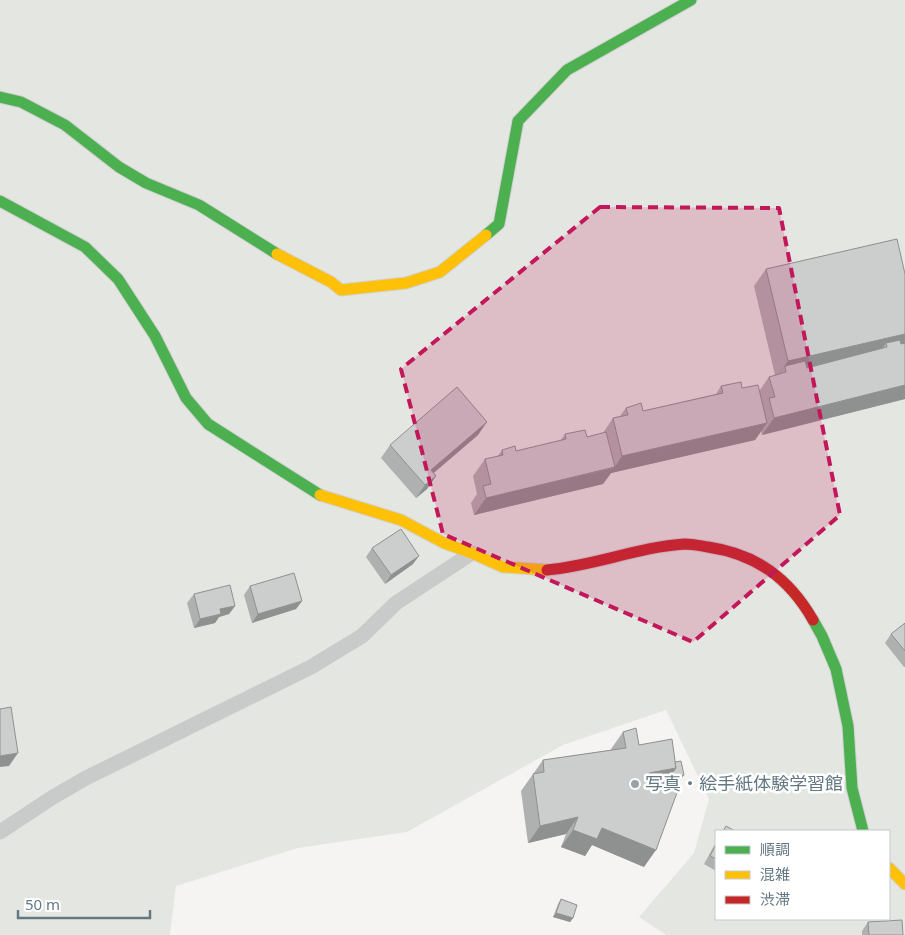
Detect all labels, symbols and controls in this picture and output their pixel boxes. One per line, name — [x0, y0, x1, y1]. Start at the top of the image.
place label: 写真・絵手紙体験学習館 — [645, 771, 843, 795]
marker: 写真・絵手紙体験学習館 — [629, 778, 641, 790]
legend — [715, 830, 890, 920]
text: 順調 — [760, 839, 790, 859]
text: 混雑 — [760, 864, 790, 884]
scale bar — [18, 888, 150, 920]
text: 渋滞 — [760, 889, 790, 909]
text: 50 m — [25, 894, 60, 914]

